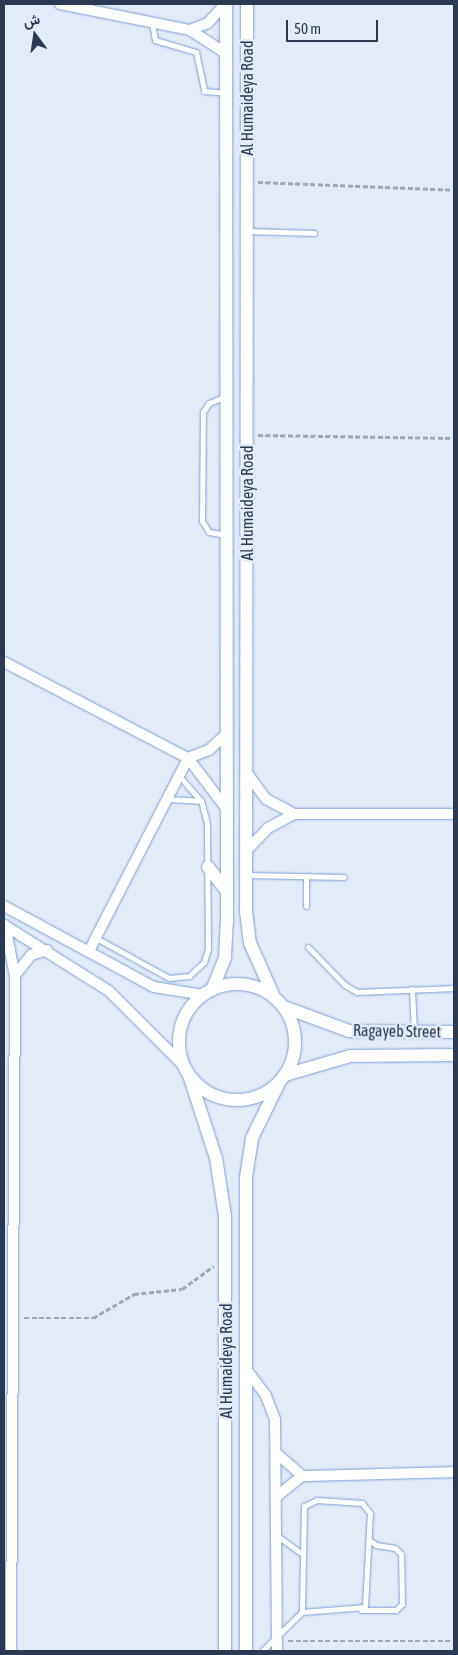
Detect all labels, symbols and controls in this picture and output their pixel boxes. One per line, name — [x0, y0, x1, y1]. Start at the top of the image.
north arrow — [10, 10, 60, 60]
scale bar — [288, 10, 380, 42]
text: ش — [21, 11, 41, 30]
text: 50 m — [294, 20, 321, 37]
street label: Al Humaideya Road — [237, 40, 257, 156]
street label: Al Humaideya Road — [237, 445, 257, 561]
street label: Ragayeb Street — [353, 1021, 441, 1041]
street label: Al Humaideya Road — [216, 1303, 236, 1419]

